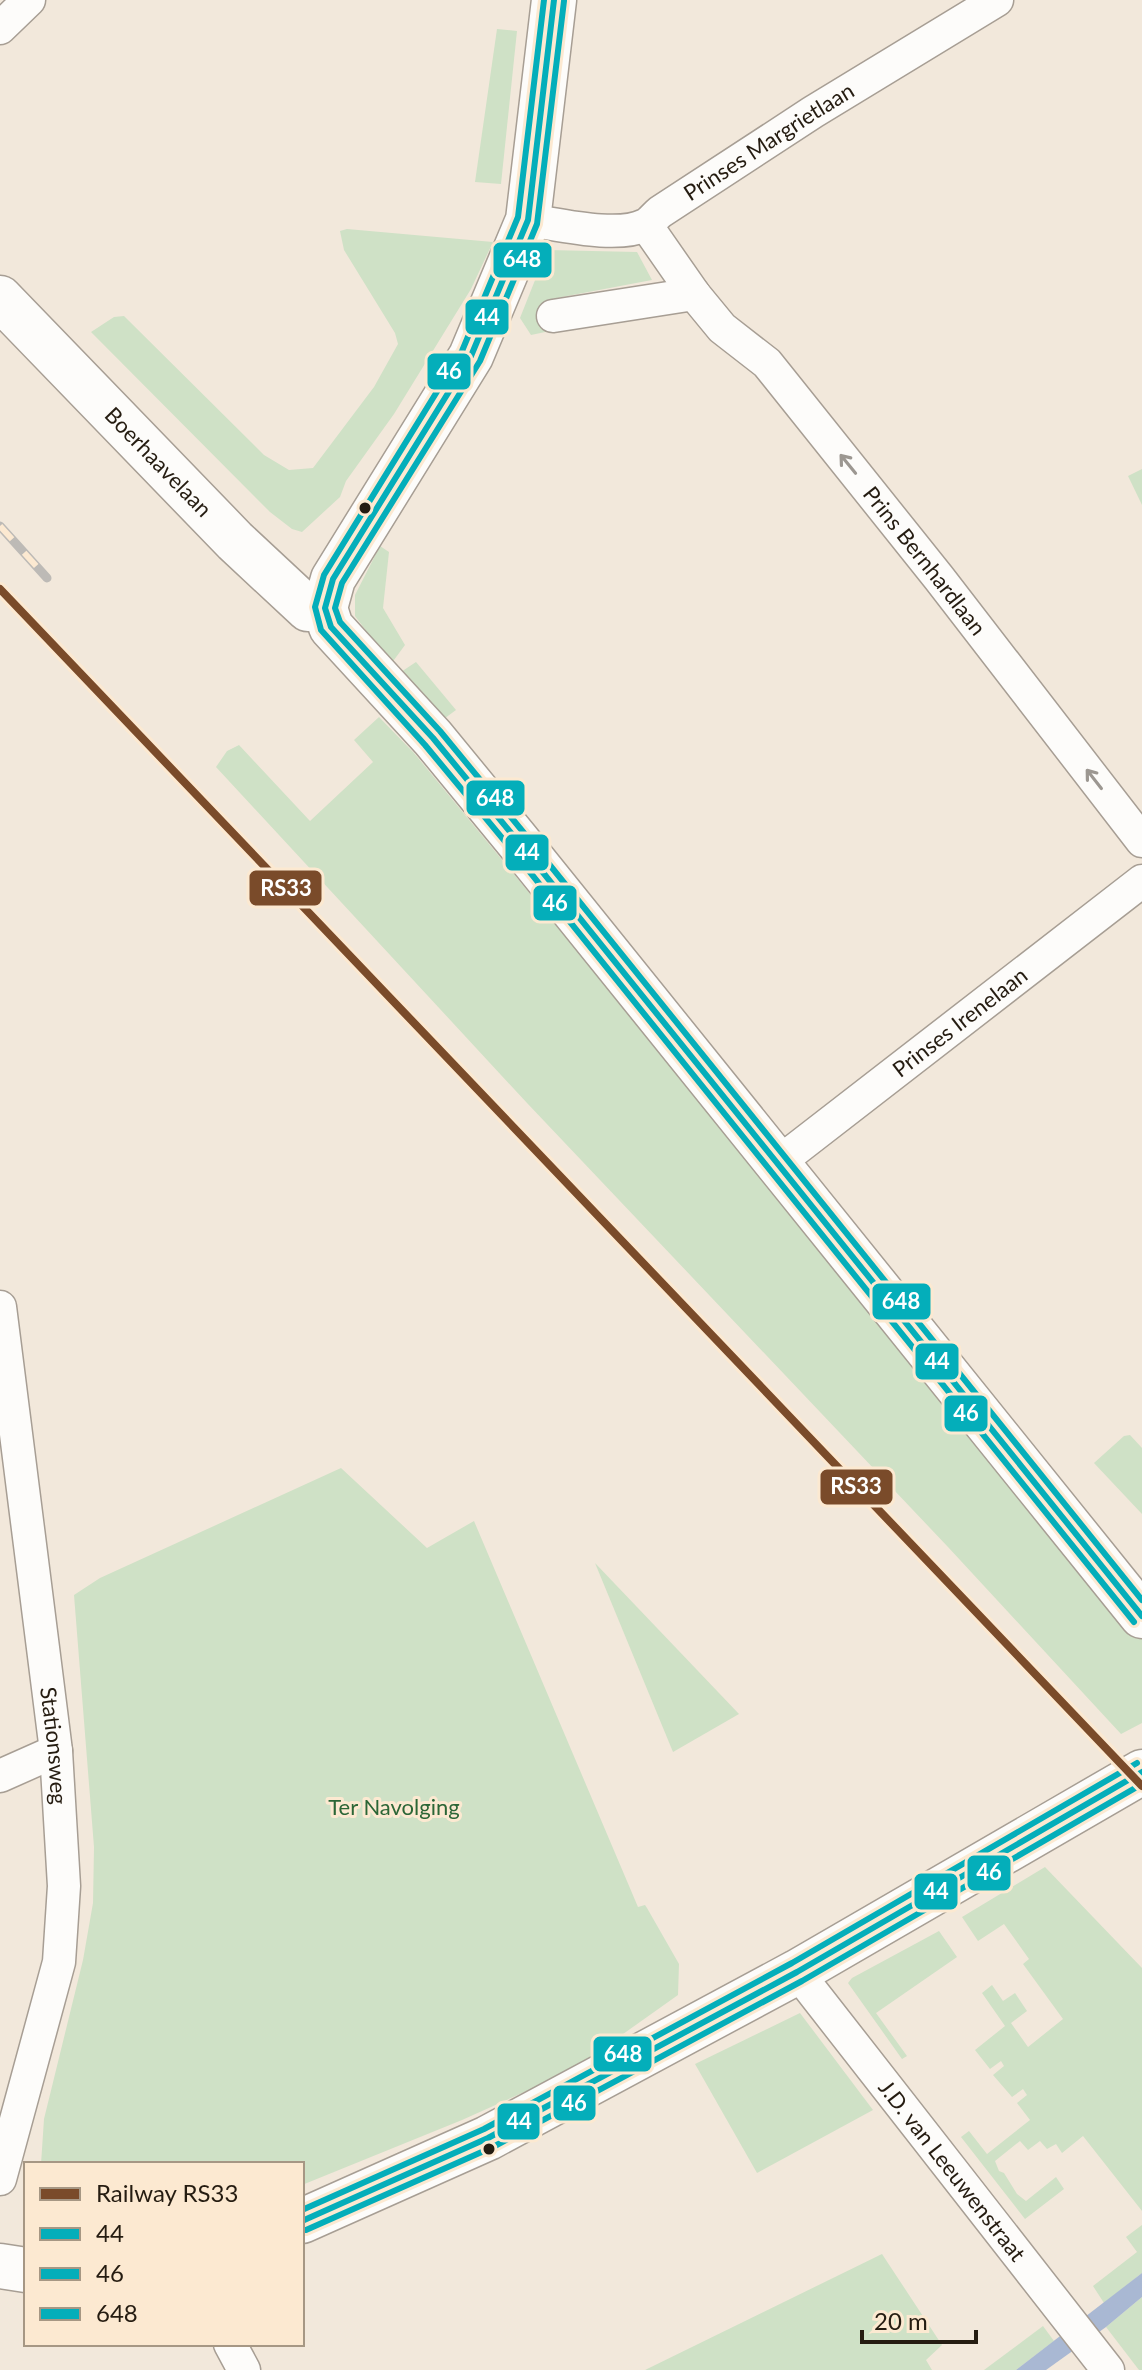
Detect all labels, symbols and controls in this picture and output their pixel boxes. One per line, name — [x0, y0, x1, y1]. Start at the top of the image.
street label: Prinses Margrietlaan — [678, 76, 859, 206]
line badge: 648 — [492, 241, 553, 279]
text: 648 — [503, 245, 541, 272]
line badge: 44 — [464, 298, 510, 336]
text: 44 — [474, 303, 500, 330]
line badge: 46 — [426, 352, 472, 391]
text: 46 — [436, 357, 462, 384]
street label: Boerhaavelaan — [100, 401, 218, 522]
one-way arrow — [839, 454, 856, 475]
street label: Prins Bernhardlaan — [858, 481, 992, 640]
unlabelled marker — [357, 500, 373, 516]
one-way arrow — [1086, 769, 1103, 790]
line badge: 648 — [465, 779, 526, 817]
text: 648 — [476, 784, 514, 811]
line badge: 44 — [504, 833, 550, 872]
text: 44 — [514, 838, 540, 865]
line badge: RS33 — [248, 869, 323, 907]
text: RS33 — [260, 874, 312, 901]
line badge: 46 — [532, 884, 578, 922]
text: 46 — [542, 889, 568, 916]
street label: Prinses Irenelaan — [887, 961, 1032, 1082]
line badge: 648 — [871, 1282, 932, 1321]
text: 648 — [882, 1287, 920, 1314]
line badge: 44 — [914, 1342, 960, 1381]
text: 44 — [924, 1347, 950, 1374]
line badge: 46 — [943, 1394, 989, 1433]
text: 46 — [953, 1399, 979, 1426]
line badge: RS33 — [819, 1468, 894, 1506]
text: RS33 — [830, 1472, 882, 1499]
street label: Stationsweg — [35, 1685, 73, 1805]
park label: Ter Navolging — [328, 1793, 460, 1820]
line badge: 46 — [966, 1854, 1012, 1892]
text: 46 — [976, 1858, 1002, 1885]
line badge: 44 — [913, 1872, 959, 1911]
text: 44 — [923, 1877, 949, 1904]
line badge: 648 — [592, 2035, 653, 2073]
text: 648 — [604, 2040, 642, 2067]
street label: J.D. van Leeuwenstraat — [873, 2074, 1032, 2266]
line badge: 46 — [552, 2084, 597, 2122]
text: 46 — [561, 2089, 587, 2116]
line badge: 44 — [496, 2102, 541, 2141]
text: 44 — [506, 2107, 532, 2134]
unlabelled marker — [481, 2141, 497, 2157]
legend — [24, 2162, 304, 2346]
text: Railway RS33 — [96, 2178, 238, 2207]
text: 44 — [96, 2218, 124, 2247]
text: 46 — [96, 2258, 124, 2287]
scale bar — [862, 2294, 976, 2344]
text: 648 — [96, 2298, 138, 2327]
text: 20 m — [874, 2306, 928, 2335]

